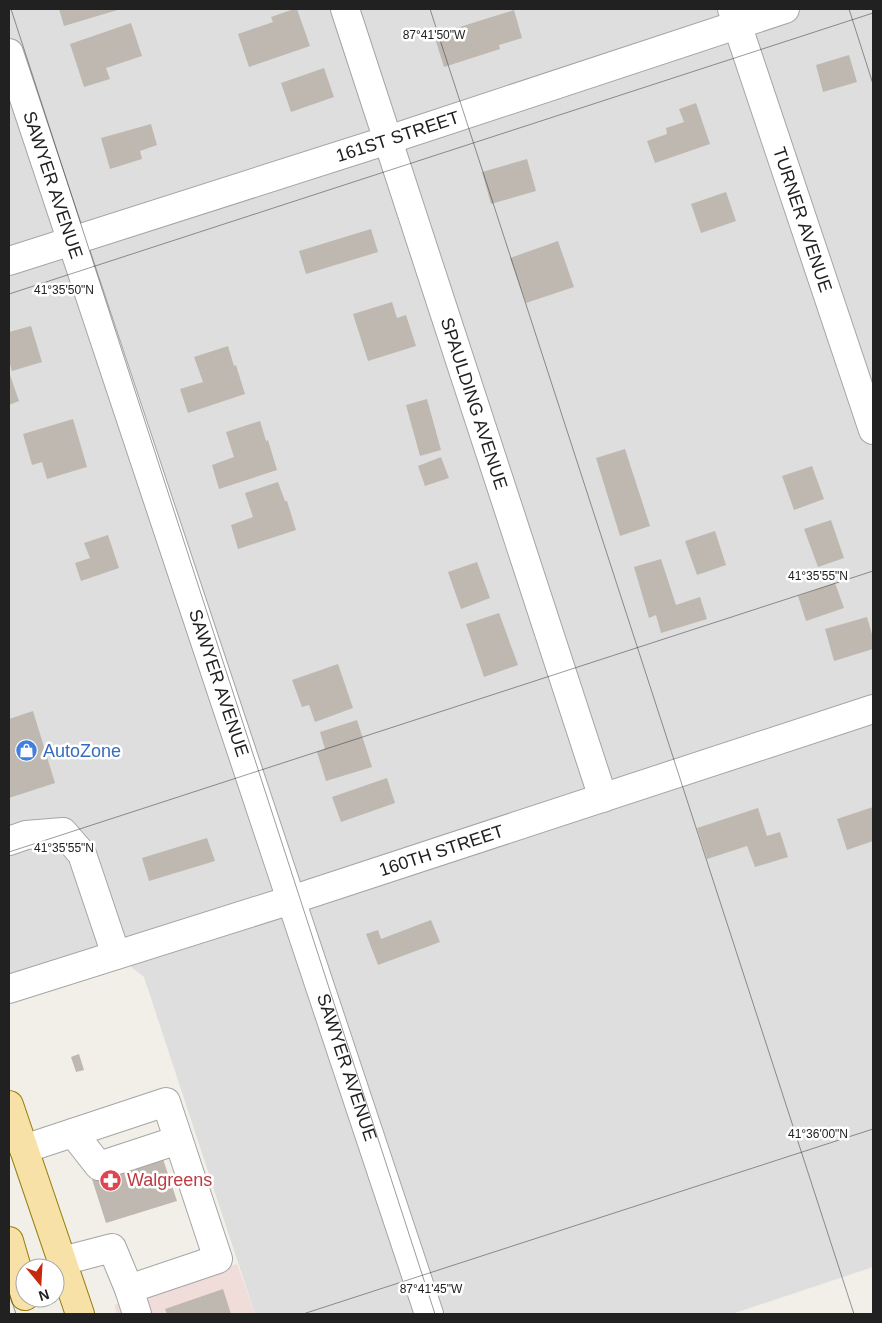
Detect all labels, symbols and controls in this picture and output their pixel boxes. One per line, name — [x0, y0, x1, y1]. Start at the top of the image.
text: 87°41'50"W — [403, 28, 466, 42]
street label: 161ST STREET — [333, 107, 462, 166]
street label: SAWYER AVENUE — [19, 109, 87, 261]
street label: TURNER AVENUE — [769, 144, 836, 295]
text: 41°35'50"N — [34, 283, 94, 297]
street label: SPAULDING AVENUE — [437, 315, 511, 492]
text: 41°35'55"N — [788, 569, 848, 583]
street label: SAWYER AVENUE — [185, 607, 253, 759]
shop icon: AutoZone — [15, 739, 39, 763]
place label: AutoZone — [43, 741, 121, 761]
street label: 160TH STREET — [376, 821, 506, 880]
text: 41°35'55"N — [34, 841, 94, 855]
street label: SAWYER AVENUE — [313, 991, 381, 1143]
text: 41°36'00"N — [788, 1127, 848, 1141]
pharmacy icon: Walgreens — [99, 1168, 123, 1192]
place label: Walgreens — [127, 1170, 212, 1190]
north arrow — [15, 1258, 65, 1308]
text: 87°41'45"W — [400, 1282, 463, 1296]
text: N — [37, 1286, 51, 1305]

